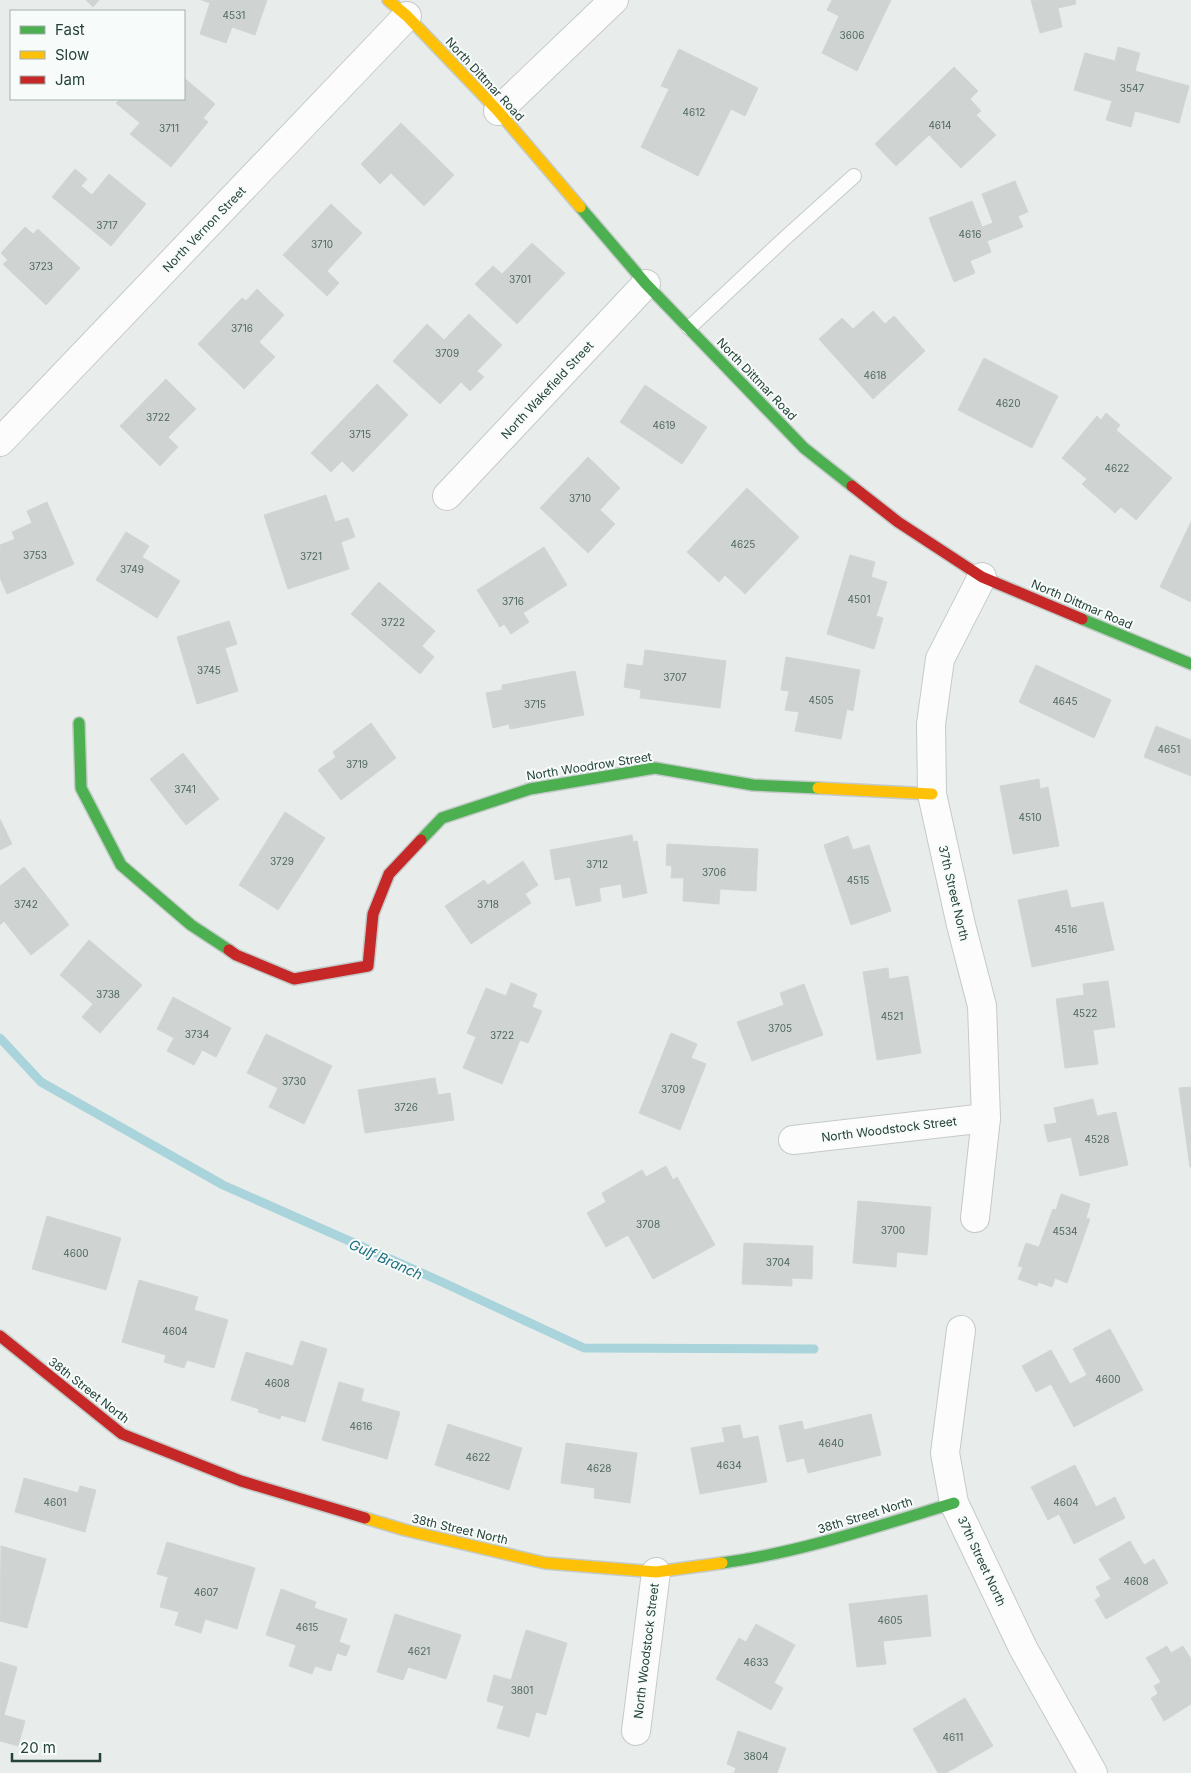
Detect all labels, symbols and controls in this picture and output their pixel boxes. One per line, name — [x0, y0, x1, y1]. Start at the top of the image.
house number: 4531 — [223, 9, 245, 21]
legend — [10, 10, 185, 100]
text: Fast — [55, 20, 85, 39]
house number: 3606 — [840, 29, 864, 41]
street label: North Dittmar Road — [442, 34, 528, 124]
text: Slow — [55, 45, 89, 64]
text: Jam — [55, 70, 85, 89]
house number: 3547 — [1120, 82, 1145, 94]
house number: 4612 — [683, 106, 705, 118]
house number: 4614 — [928, 119, 952, 131]
house number: 3711 — [159, 122, 179, 134]
street label: North Vernon Street — [159, 183, 249, 275]
house number: 3717 — [96, 219, 118, 231]
house number: 4616 — [959, 228, 981, 240]
house number: 3710 — [311, 238, 333, 250]
house number: 3723 — [29, 260, 53, 272]
house number: 3701 — [509, 273, 531, 285]
house number: 3716 — [231, 322, 253, 334]
street label: North Dittmar Road — [714, 335, 800, 423]
street label: North Wakefield Street — [498, 338, 596, 442]
house number: 3709 — [435, 347, 459, 359]
house number: 4618 — [864, 369, 886, 381]
house number: 4620 — [995, 397, 1021, 409]
house number: 3722 — [146, 411, 170, 423]
house number: 4619 — [653, 419, 675, 431]
house number: 3715 — [349, 428, 371, 440]
house number: 4622 — [1105, 462, 1129, 474]
house number: 3710 — [569, 492, 591, 504]
house number: 4625 — [731, 538, 755, 550]
house number: 3753 — [23, 549, 47, 561]
house number: 3721 — [300, 550, 322, 562]
house number: 3749 — [120, 563, 144, 575]
street label: North Dittmar Road — [1029, 576, 1135, 632]
house number: 4501 — [848, 593, 870, 605]
house number: 3716 — [502, 595, 524, 607]
house number: 3722 — [381, 616, 405, 628]
house number: 3745 — [197, 664, 221, 676]
house number: 3707 — [663, 671, 687, 683]
house number: 4505 — [809, 694, 833, 706]
house number: 4645 — [1052, 695, 1078, 707]
house number: 3715 — [524, 698, 546, 710]
house number: 4651 — [1158, 743, 1180, 755]
street label: North Woodrow Street — [525, 749, 653, 783]
house number: 3719 — [346, 758, 368, 770]
house number: 3741 — [174, 783, 196, 795]
house number: 4510 — [1019, 811, 1041, 823]
street label: 37th Street North — [936, 844, 972, 942]
house number: 3729 — [270, 855, 294, 867]
house number: 3712 — [586, 858, 608, 870]
house number: 3706 — [702, 866, 726, 878]
house number: 4515 — [847, 874, 869, 886]
house number: 3742 — [14, 898, 38, 910]
house number: 3718 — [477, 898, 499, 910]
house number: 4516 — [1055, 923, 1077, 935]
house number: 3738 — [96, 988, 120, 1000]
house number: 4522 — [1073, 1007, 1097, 1019]
house number: 4521 — [881, 1010, 903, 1022]
house number: 3705 — [768, 1022, 792, 1034]
house number: 3734 — [185, 1028, 209, 1040]
house number: 3722 — [490, 1029, 514, 1041]
house number: 3730 — [282, 1075, 306, 1087]
house number: 3709 — [661, 1083, 685, 1095]
house number: 3726 — [394, 1101, 418, 1113]
street label: North Woodstock Street — [820, 1113, 958, 1145]
house number: 4528 — [1085, 1133, 1109, 1145]
house number: 3708 — [636, 1218, 660, 1230]
house number: 3700 — [881, 1224, 905, 1236]
house number: 4534 — [1052, 1225, 1078, 1237]
water label: Gulf Branch — [347, 1235, 425, 1283]
house number: 4600 — [63, 1247, 89, 1259]
house number: 3704 — [766, 1256, 790, 1268]
house number: 4604 — [162, 1325, 188, 1337]
street label: 38th Street North — [46, 1354, 132, 1426]
house number: 4600 — [1095, 1373, 1121, 1385]
house number: 4608 — [264, 1377, 290, 1389]
house number: 4616 — [350, 1420, 372, 1432]
house number: 4640 — [818, 1437, 844, 1449]
house number: 4622 — [466, 1451, 490, 1463]
house number: 4634 — [716, 1459, 742, 1471]
house number: 4628 — [587, 1462, 611, 1474]
street label: 38th Street North — [816, 1493, 914, 1537]
house number: 4601 — [43, 1496, 67, 1508]
house number: 4604 — [1053, 1496, 1079, 1508]
street label: 38th Street North — [410, 1511, 510, 1547]
street label: 37th Street North — [955, 1514, 1009, 1608]
house number: 4608 — [1123, 1575, 1149, 1587]
street label: North Woodstock Street — [630, 1582, 662, 1720]
house number: 4607 — [194, 1586, 219, 1598]
house number: 4605 — [877, 1614, 903, 1626]
house number: 4615 — [296, 1621, 318, 1633]
house number: 4621 — [408, 1645, 430, 1657]
house number: 4633 — [743, 1656, 769, 1668]
house number: 3801 — [511, 1684, 533, 1696]
scale bar — [12, 1730, 100, 1762]
house number: 4611 — [943, 1731, 963, 1743]
text: 20 m — [20, 1738, 56, 1757]
house number: 3804 — [743, 1750, 769, 1762]

